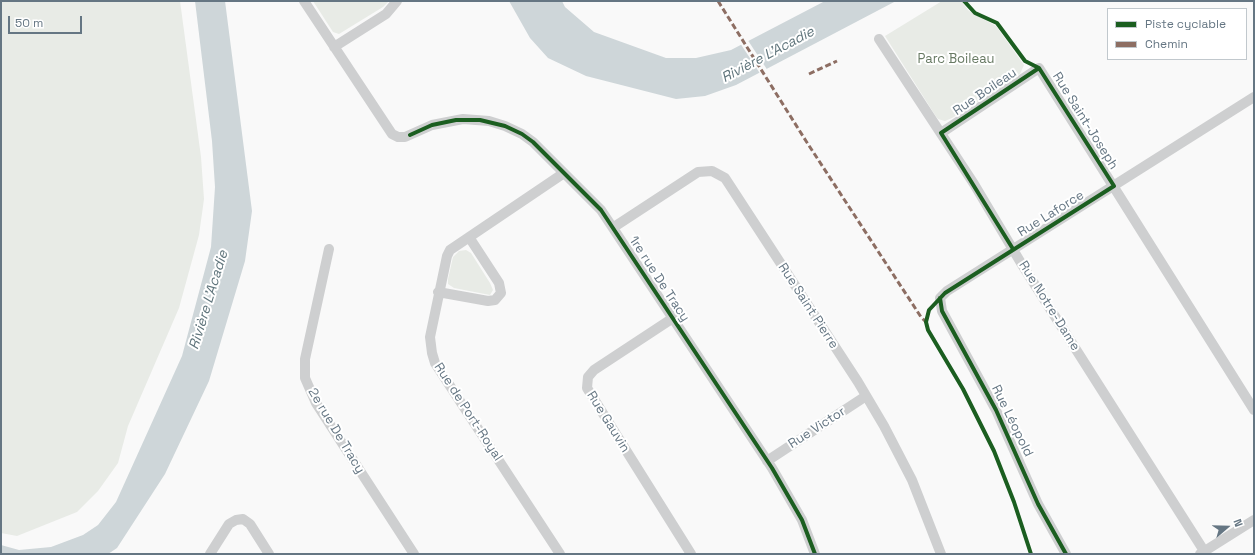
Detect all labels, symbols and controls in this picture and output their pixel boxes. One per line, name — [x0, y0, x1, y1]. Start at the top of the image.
scale bar — [10, 8, 84, 34]
legend — [1107, 8, 1247, 60]
text: 50 m — [15, 15, 43, 31]
text: Piste cyclable — [1145, 16, 1226, 32]
water label: Rivière L'Acadie — [719, 23, 817, 87]
text: Chemin — [1145, 36, 1188, 52]
park label: Parc Boileau — [918, 51, 994, 67]
street label: Rue Boileau — [950, 65, 1020, 119]
street label: Rue Saint-Joseph — [1049, 70, 1121, 172]
street label: Rue Laforce — [1015, 188, 1087, 240]
street label: 1re rue De Tracy — [625, 233, 693, 325]
water label: Rivière L'Acadie — [186, 248, 232, 352]
street label: Rue Notre-Dame — [1015, 258, 1083, 354]
street label: Rue Saint Pierre — [775, 260, 841, 352]
street label: Rue de Port-Royal — [431, 360, 505, 464]
street label: Rue Léopold — [988, 383, 1036, 459]
street label: 2e rue De Tracy — [304, 385, 368, 477]
street label: Rue Gauvin — [583, 389, 633, 455]
street label: Rue Victor — [786, 404, 848, 452]
north arrow — [1207, 507, 1247, 547]
text: N — [1230, 517, 1246, 529]

